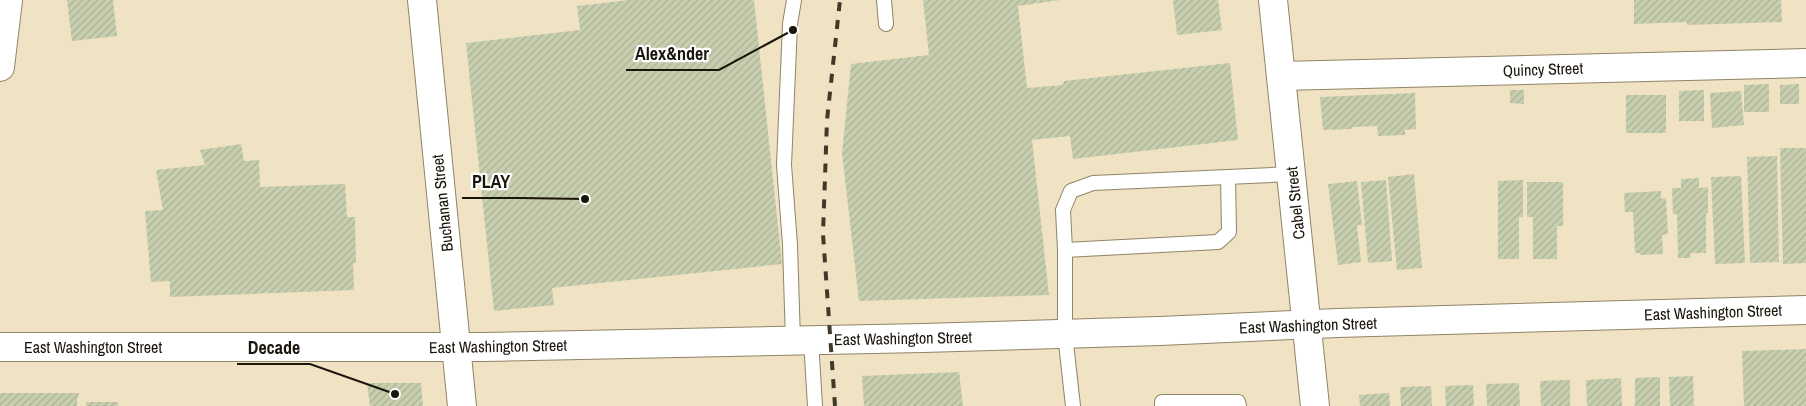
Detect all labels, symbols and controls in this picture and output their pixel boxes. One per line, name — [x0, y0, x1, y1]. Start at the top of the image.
callout: Alex&nder — [626, 37, 719, 70]
text: Alex&nder — [635, 41, 709, 66]
street label: Quincy Street — [1503, 57, 1584, 81]
street label: Buchanan Street — [426, 153, 458, 253]
callout: PLAY — [462, 165, 520, 198]
street label: Cabel Street — [1280, 165, 1310, 240]
text: PLAY — [472, 169, 510, 194]
street label: East Washington Street — [1644, 299, 1783, 325]
street label: East Washington Street — [1239, 312, 1378, 338]
street label: East Washington Street — [834, 326, 973, 350]
callout: Decade — [237, 331, 310, 364]
street label: East Washington Street — [429, 334, 568, 358]
text: Decade — [248, 335, 300, 360]
street label: East Washington Street — [24, 336, 162, 358]

